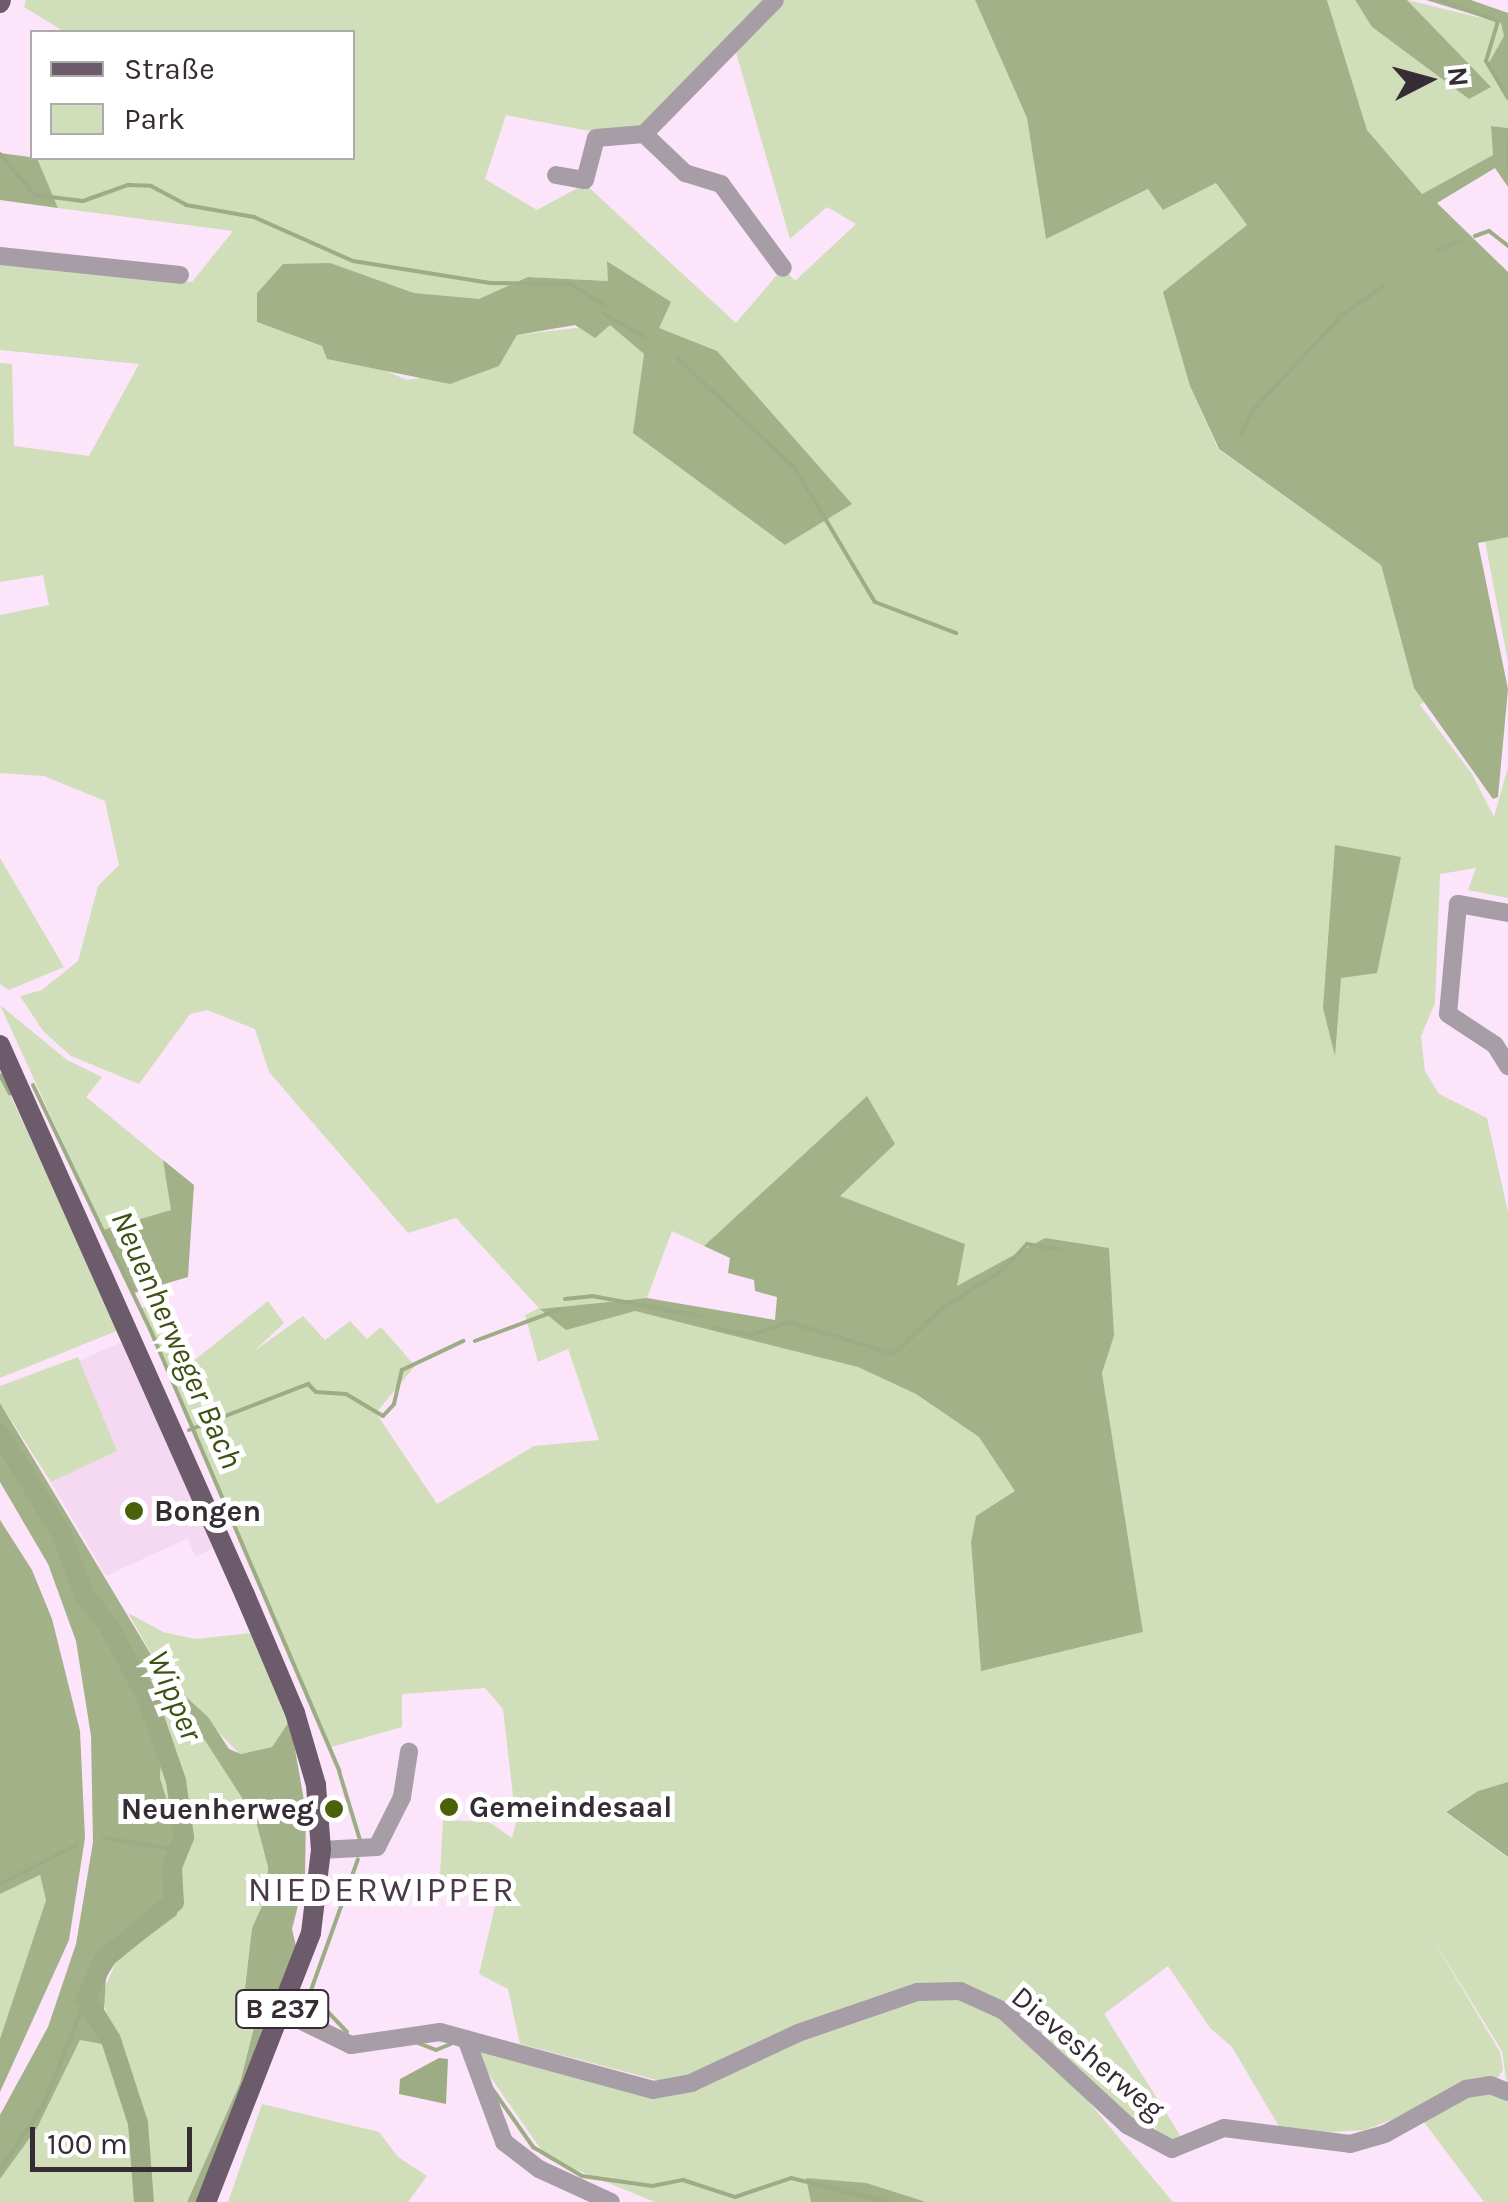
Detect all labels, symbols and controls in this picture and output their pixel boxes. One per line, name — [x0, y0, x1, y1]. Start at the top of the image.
legend — [30, 30, 355, 160]
north arrow — [1378, 30, 1478, 130]
text: Straße — [124, 51, 215, 87]
text: N — [1441, 65, 1476, 89]
text: Park — [124, 101, 185, 137]
water label: Neuenherweger Bach — [102, 1205, 250, 1475]
place label: Bongen — [154, 1493, 261, 1529]
marker: Bongen — [123, 1500, 145, 1522]
water label: Wipper — [138, 1645, 210, 1747]
place label: Gemeindesaal — [469, 1789, 672, 1825]
place label: Neuenherweg — [121, 1791, 314, 1827]
marker: Gemeindesaal — [438, 1796, 460, 1818]
marker: Neuenherweg — [323, 1798, 345, 1820]
district label: NIEDERWIPPER — [248, 1869, 516, 1911]
street label: Dievesherweg — [1004, 1979, 1172, 2127]
road number: B 237 — [234, 1986, 330, 2032]
scale bar — [35, 2107, 198, 2169]
text: 100 m — [47, 2126, 128, 2162]

